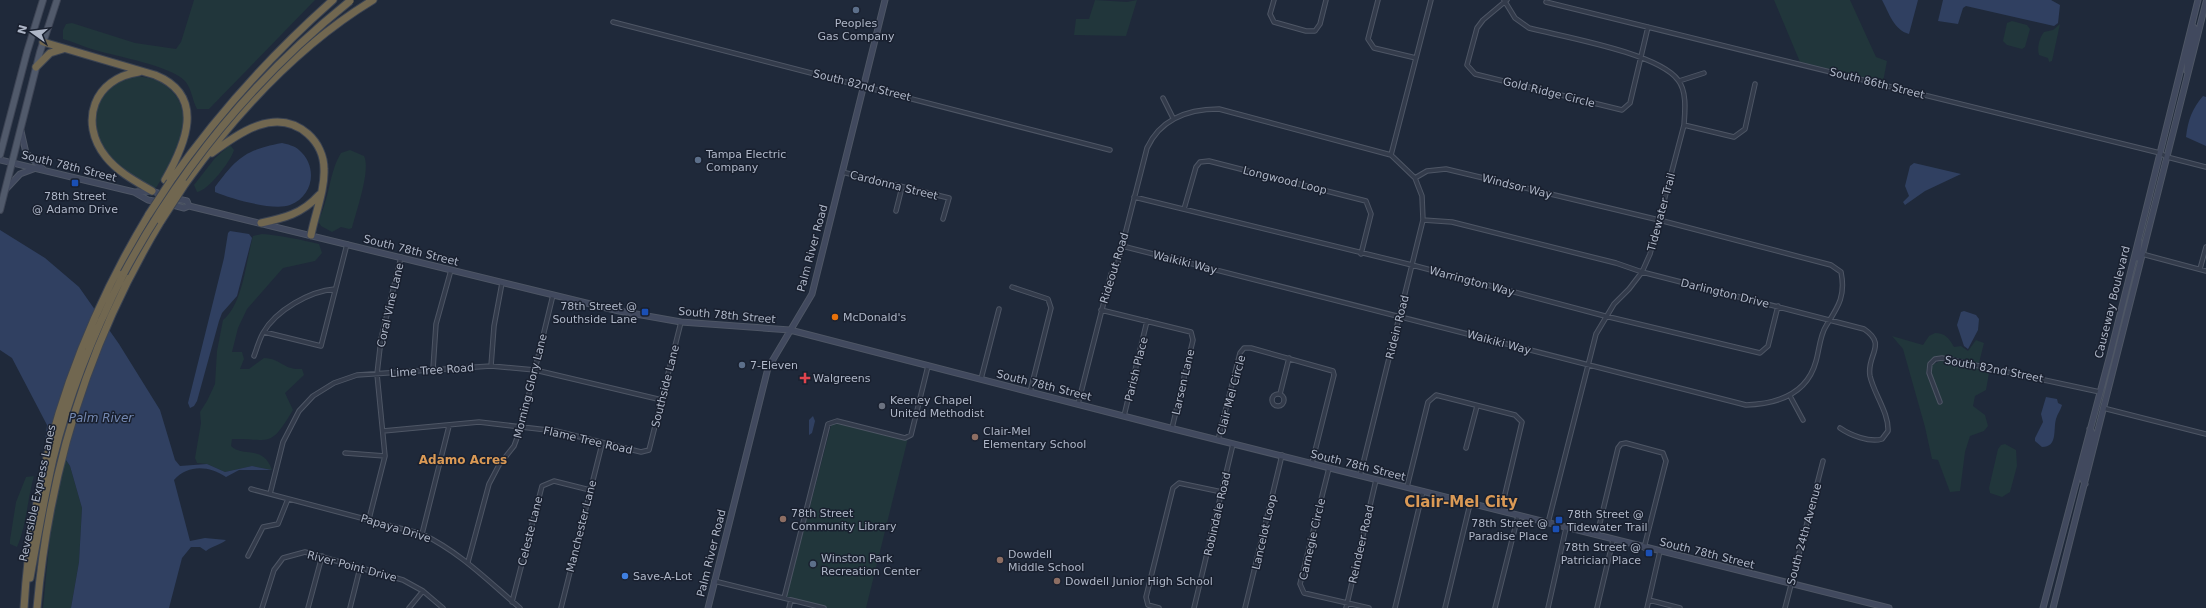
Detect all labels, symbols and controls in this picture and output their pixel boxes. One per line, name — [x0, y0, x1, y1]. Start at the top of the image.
marker: Peoples Gas Company — [851, 5, 861, 15]
north arrow — [12, 12, 52, 52]
place label: Peoples Gas Company — [818, 17, 895, 43]
text: N — [15, 24, 30, 36]
street label: South 86th Street — [1828, 65, 1926, 102]
street label: South 82nd Street — [812, 67, 913, 104]
street label: Gold Ridge Circle — [1501, 75, 1597, 110]
street label: South 78th Street — [20, 148, 118, 185]
place label: Tampa Electric Company — [705, 148, 786, 174]
marker: Tampa Electric Company — [693, 155, 703, 165]
street label: Longwood Loop — [1242, 164, 1328, 197]
street label: Cardonna Street — [849, 168, 940, 203]
street label: Windsor Way — [1481, 172, 1554, 202]
street label: Tidewater Trail — [1645, 172, 1678, 254]
marker: 78th Street @ Adamo Drive — [70, 178, 80, 188]
place label: 78th Street @ Adamo Drive — [32, 190, 118, 216]
street label: Palm River Road — [795, 203, 830, 293]
street label: Rideout Road — [1098, 231, 1131, 305]
street label: South 78th Street — [362, 232, 460, 269]
street label: Causeway Boulevard — [2092, 245, 2133, 360]
street label: Waikiki Way — [1151, 248, 1219, 277]
street label: Coral Vine Lane — [374, 261, 407, 349]
street label: Warrington Way — [1428, 264, 1516, 299]
street label: Darlington Drive — [1679, 276, 1771, 311]
street label: Ridein Road — [1383, 294, 1412, 361]
place label: 78th Street @ Southside Lane — [552, 300, 637, 326]
street label: South 78th Street — [678, 305, 777, 326]
marker: 78th Street @ Southside Lane — [640, 307, 650, 317]
place label: McDonald's — [843, 311, 907, 324]
marker: McDonald's — [830, 312, 840, 322]
street label: Waikiki Way — [1465, 328, 1533, 357]
street label: Morning Glory Lane — [511, 332, 550, 440]
street label: Parish Place — [1122, 335, 1151, 403]
street label: Southside Lane — [649, 343, 682, 429]
street label: Larsen Lane — [1170, 348, 1197, 416]
street label: Clair Mel Circle — [1215, 354, 1248, 437]
street label: South 82nd Street — [1943, 354, 2045, 386]
place label: 7-Eleven — [750, 359, 798, 372]
marker: 7-Eleven — [737, 360, 747, 370]
street label: Lime Tree Road — [390, 361, 474, 380]
street label: South 78th Street — [995, 367, 1093, 404]
place label: Walgreens — [813, 372, 871, 385]
marker: Walgreens — [800, 373, 810, 383]
place label: Keeney Chapel United Methodist — [890, 394, 985, 420]
marker: Keeney Chapel United Methodist — [877, 401, 887, 411]
water label: Palm River — [69, 411, 134, 425]
street label: Reversible Express Lanes — [17, 423, 58, 563]
street label: Flame Tree Road — [542, 424, 634, 457]
place label: Clair-Mel Elementary School — [983, 425, 1086, 451]
marker: Clair-Mel Elementary School — [970, 432, 980, 442]
street label: South 78th Street — [1309, 447, 1407, 484]
district label: Adamo Acres — [419, 453, 507, 467]
street label: Robindale Road — [1202, 471, 1233, 557]
street label: Manchester Lane — [564, 479, 599, 574]
street label: South 24th Avenue — [1785, 481, 1824, 587]
street label: Lancelot Loop — [1250, 493, 1279, 571]
district label: Clair-Mel City — [1404, 493, 1518, 511]
street label: Celeste Lane — [516, 495, 545, 567]
street label: Carnegie Circle — [1297, 497, 1328, 581]
street label: Reindeer Road — [1346, 504, 1377, 585]
place label: 78th Street Community Library — [791, 507, 897, 533]
street label: Palm River Road — [694, 508, 729, 598]
place label: 78th Street @ Tidewater Trail — [1566, 508, 1648, 534]
street label: Papaya Drive — [359, 512, 433, 545]
marker: 78th Street Community Library — [778, 514, 788, 524]
marker: 78th Street @ Tidewater Trail — [1554, 515, 1564, 525]
place label: 78th Street @ Paradise Place — [1469, 517, 1548, 543]
marker: 78th Street @ Paradise Place — [1551, 524, 1561, 534]
street label: South 78th Street — [1658, 535, 1756, 572]
place label: 78th Street @ Patrician Place — [1561, 541, 1641, 567]
street label: River Point Drive — [306, 548, 398, 585]
place label: Dowdell Middle School — [1008, 548, 1084, 574]
marker: 78th Street @ Patrician Place — [1644, 548, 1654, 558]
place label: Winston Park Recreation Center — [821, 552, 921, 578]
marker: Dowdell Middle School — [995, 555, 1005, 565]
marker: Winston Park Recreation Center — [808, 559, 818, 569]
place label: Save-A-Lot — [633, 570, 693, 583]
marker: Save-A-Lot — [620, 571, 630, 581]
place label: Dowdell Junior High School — [1065, 575, 1213, 588]
marker: Dowdell Junior High School — [1052, 576, 1062, 586]

